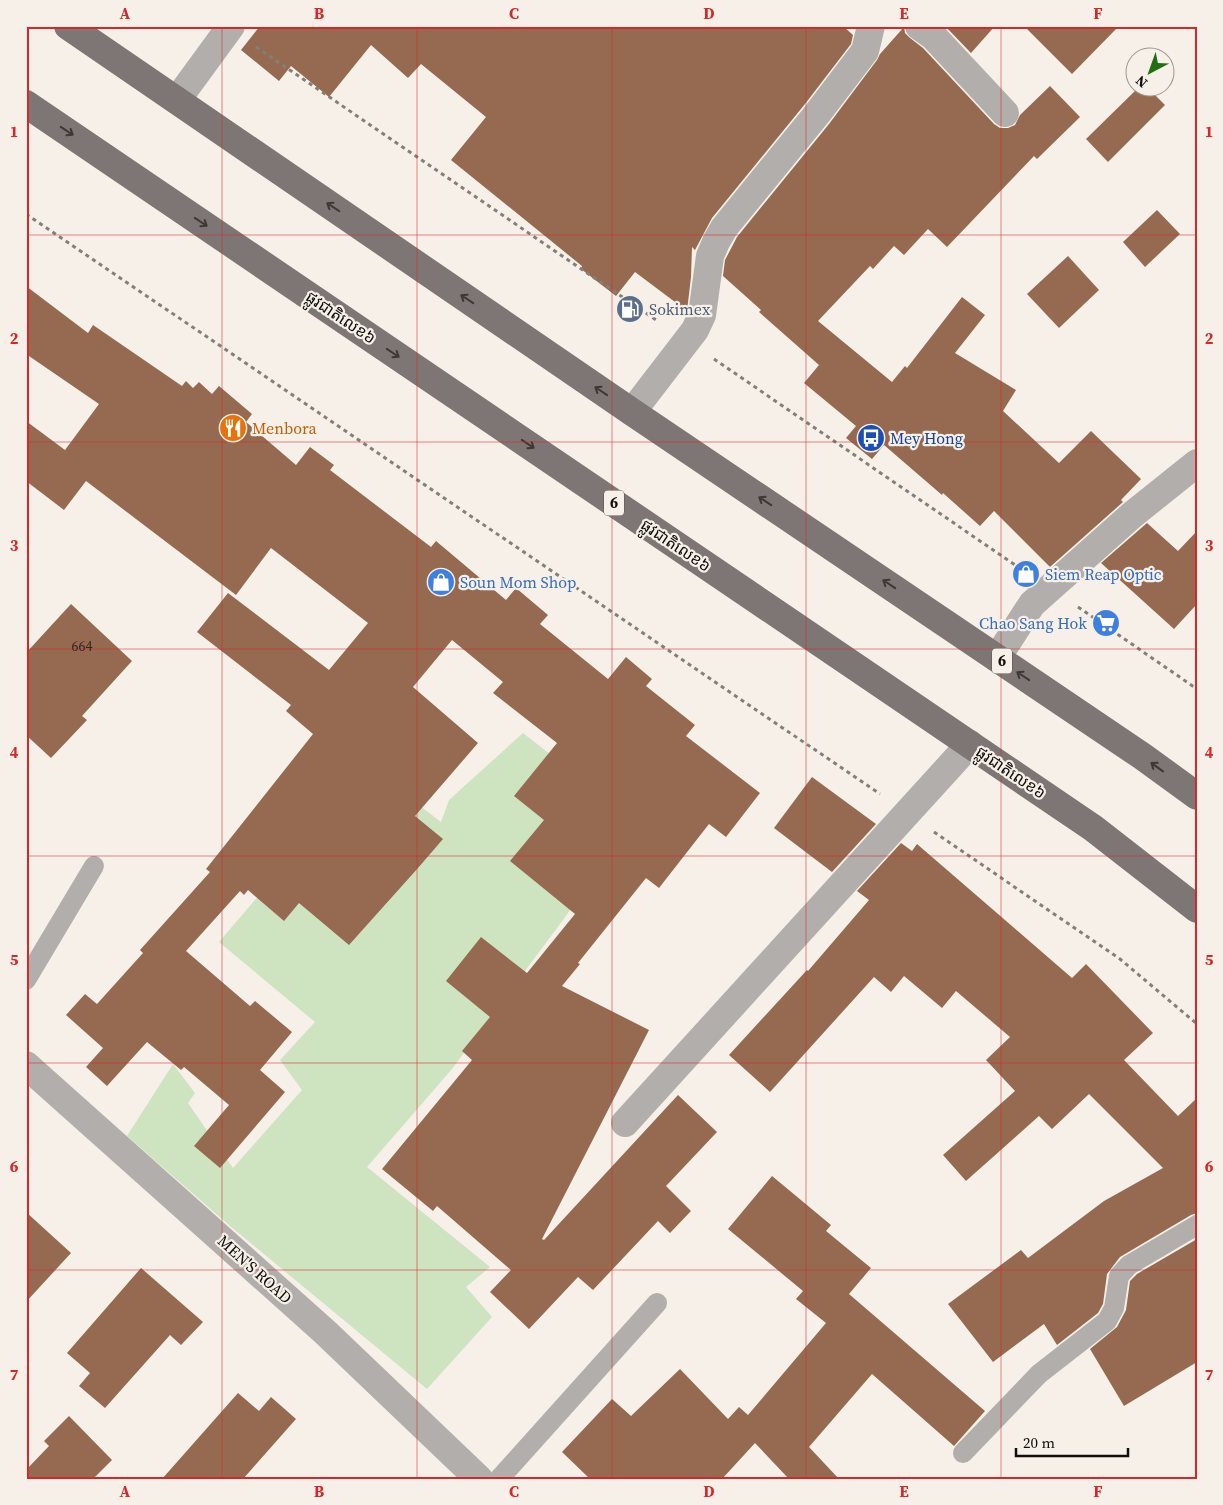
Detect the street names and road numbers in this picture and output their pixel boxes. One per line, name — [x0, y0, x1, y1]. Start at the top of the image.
street label: ផ្លូវជាតិលេខ៦ — [300, 285, 380, 352]
road number: 6 — [604, 490, 624, 516]
street label: ផ្លូវជាតិលេខ៦ — [635, 513, 715, 580]
road number: 6 — [992, 648, 1012, 674]
street label: ផ្លូវជាតិលេខ៦ — [970, 740, 1050, 807]
street label: MEN'S ROAD — [213, 1230, 297, 1308]

